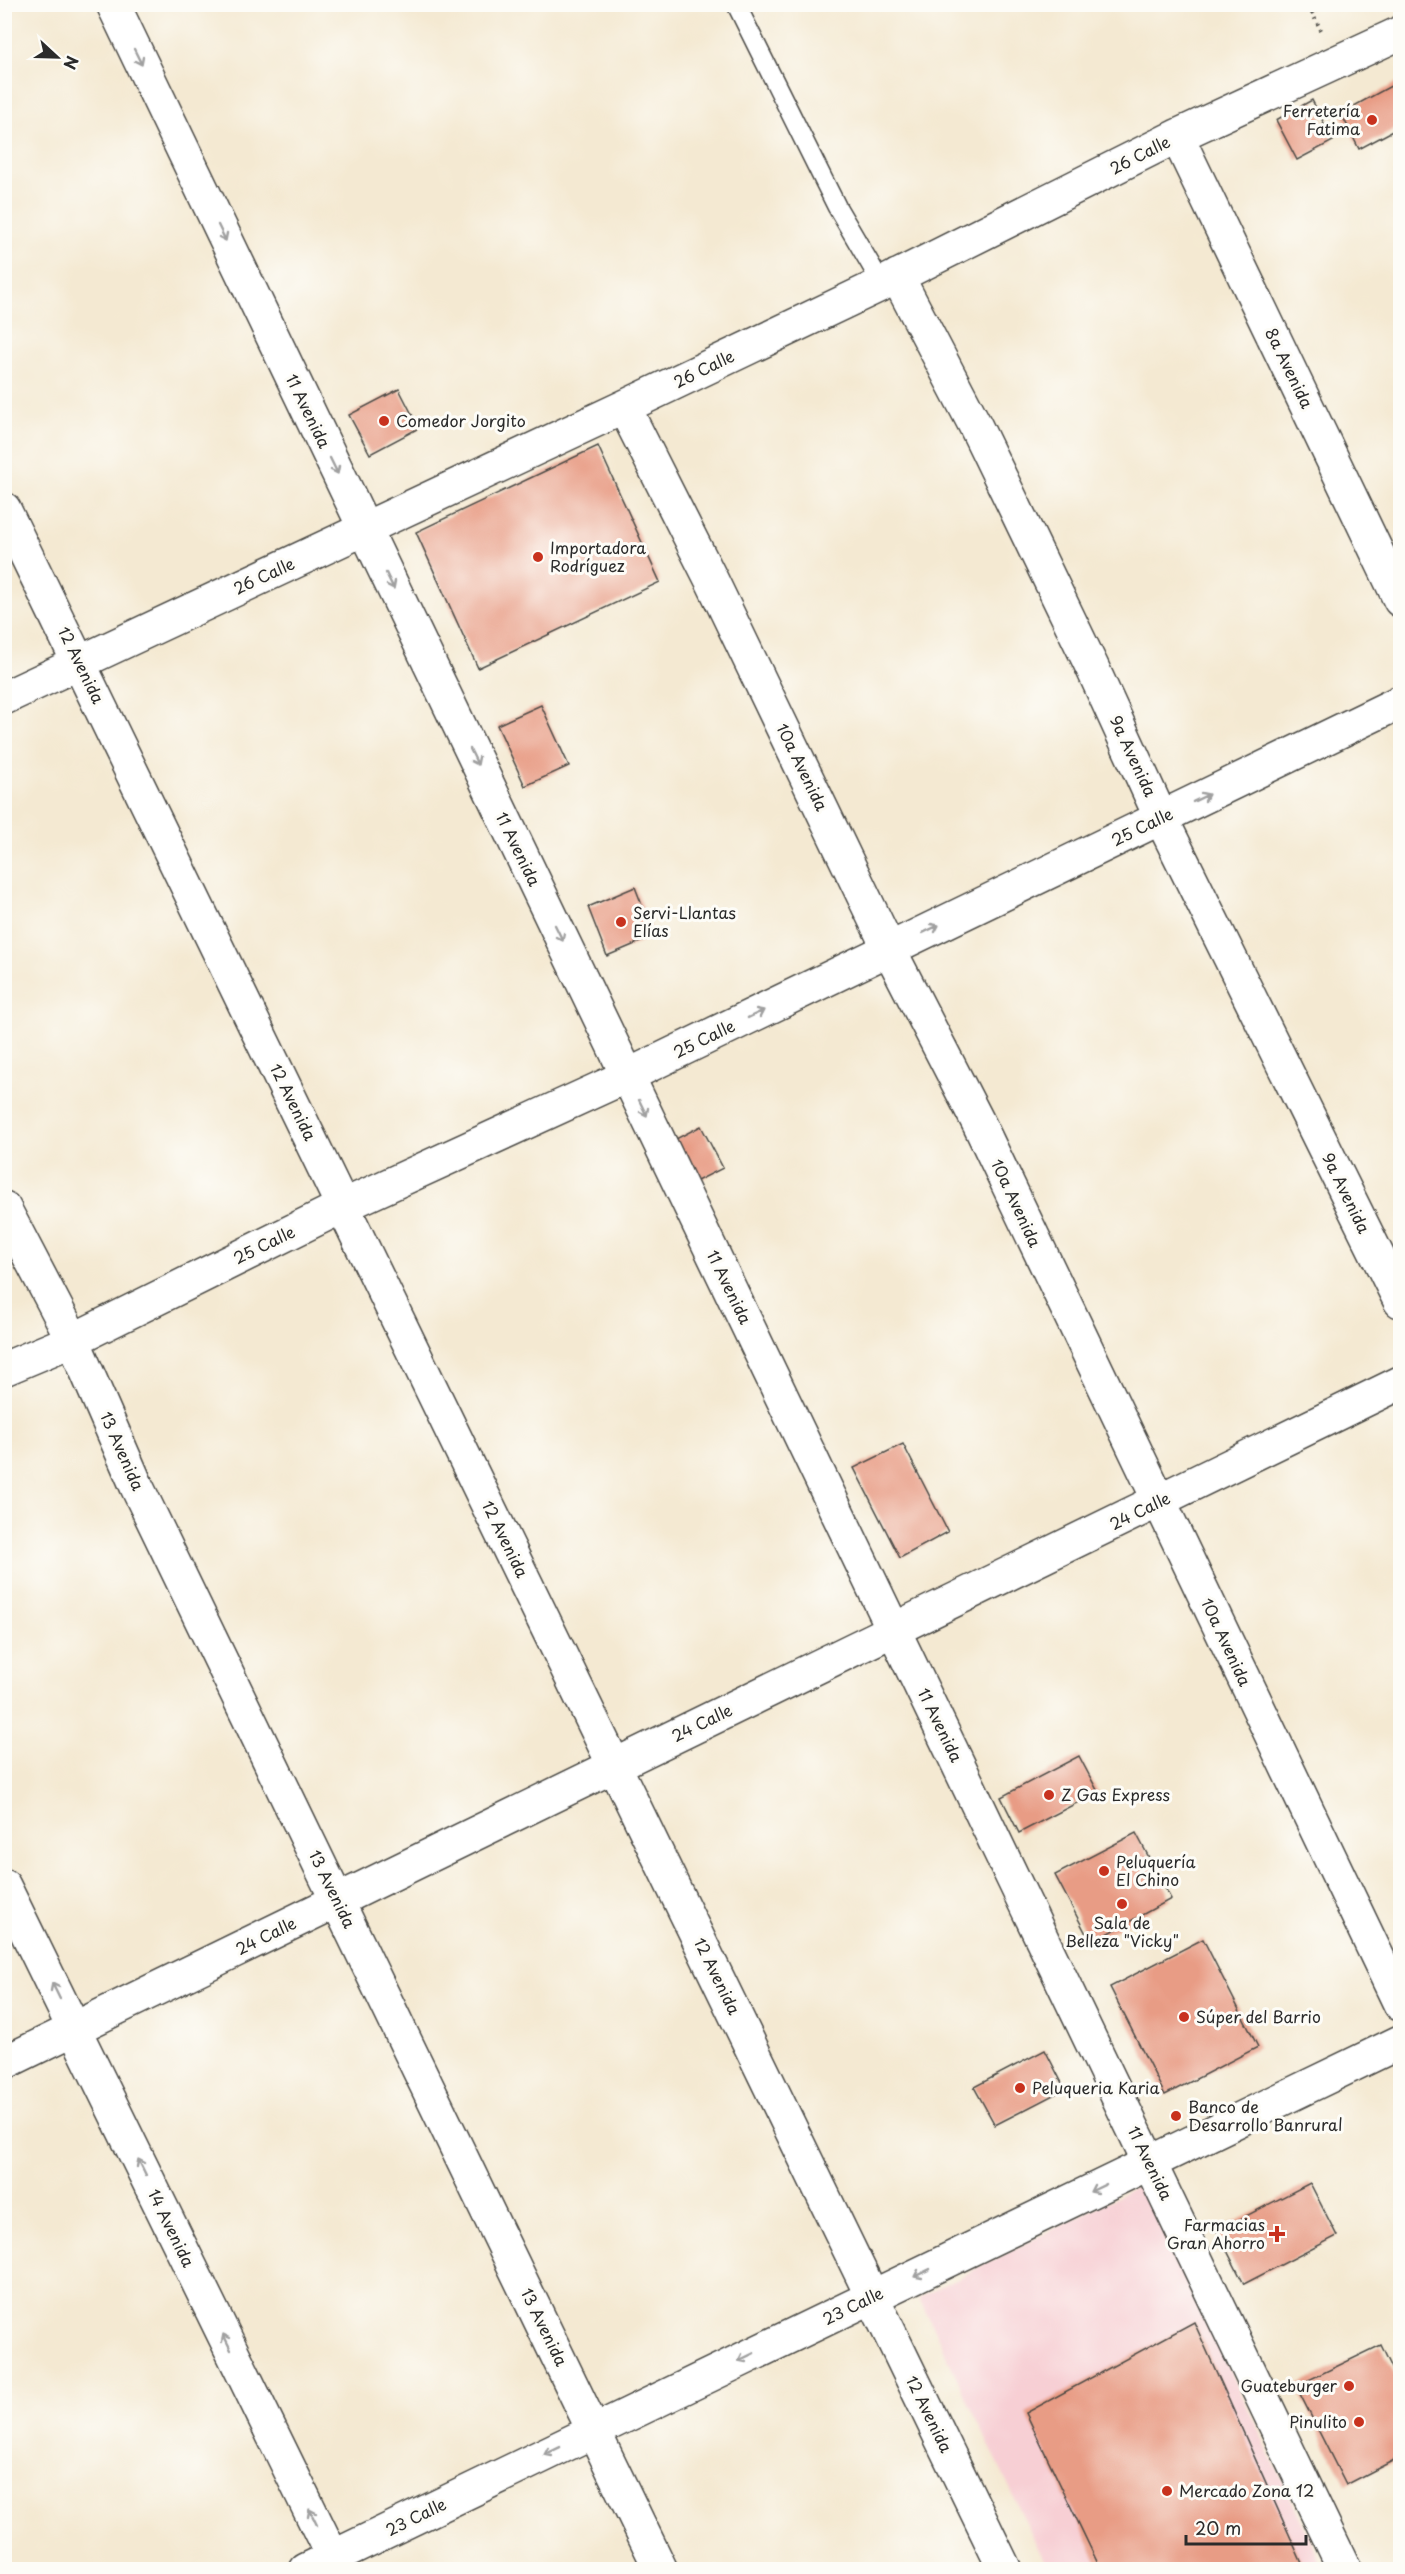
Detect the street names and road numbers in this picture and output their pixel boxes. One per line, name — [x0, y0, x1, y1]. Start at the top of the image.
street label: 26 Calle — [1105, 129, 1174, 179]
street label: 8a Avenida — [1260, 323, 1320, 412]
street label: 26 Calle — [669, 343, 738, 393]
street label: 11 Avenida — [281, 369, 337, 452]
street label: 26 Calle — [229, 550, 298, 600]
street label: 12 Avenida — [53, 622, 111, 707]
street label: 9a Avenida — [1105, 711, 1163, 800]
street label: 10a Avenida — [771, 719, 834, 814]
street label: 25 Calle — [1107, 801, 1177, 851]
street label: 11 Avenida — [491, 807, 547, 890]
street label: 25 Calle — [669, 1013, 739, 1063]
street label: 12 Avenida — [265, 1059, 323, 1144]
street label: 9a Avenida — [1317, 1148, 1377, 1237]
street label: 10a Avenida — [986, 1155, 1048, 1251]
street label: 25 Calle — [229, 1219, 299, 1269]
street label: 11 Avenida — [702, 1245, 758, 1328]
street label: 13 Avenida — [95, 1407, 151, 1494]
street label: 24 Calle — [1105, 1485, 1174, 1535]
street label: 12 Avenida — [477, 1496, 535, 1581]
street label: 10a Avenida — [1196, 1594, 1258, 1690]
street label: 11 Avenida — [913, 1683, 969, 1766]
street label: 24 Calle — [667, 1697, 736, 1747]
street label: 13 Avenida — [304, 1845, 362, 1932]
street label: 24 Calle — [231, 1910, 300, 1960]
street label: 12 Avenida — [689, 1933, 747, 2018]
street label: 11 Avenida — [1123, 2121, 1179, 2204]
street label: 14 Avenida — [143, 2184, 201, 2271]
street label: 23 Calle — [818, 2280, 887, 2330]
street label: 13 Avenida — [516, 2283, 574, 2370]
street label: 12 Avenida — [901, 2371, 959, 2456]
street label: 23 Calle — [381, 2491, 450, 2541]

